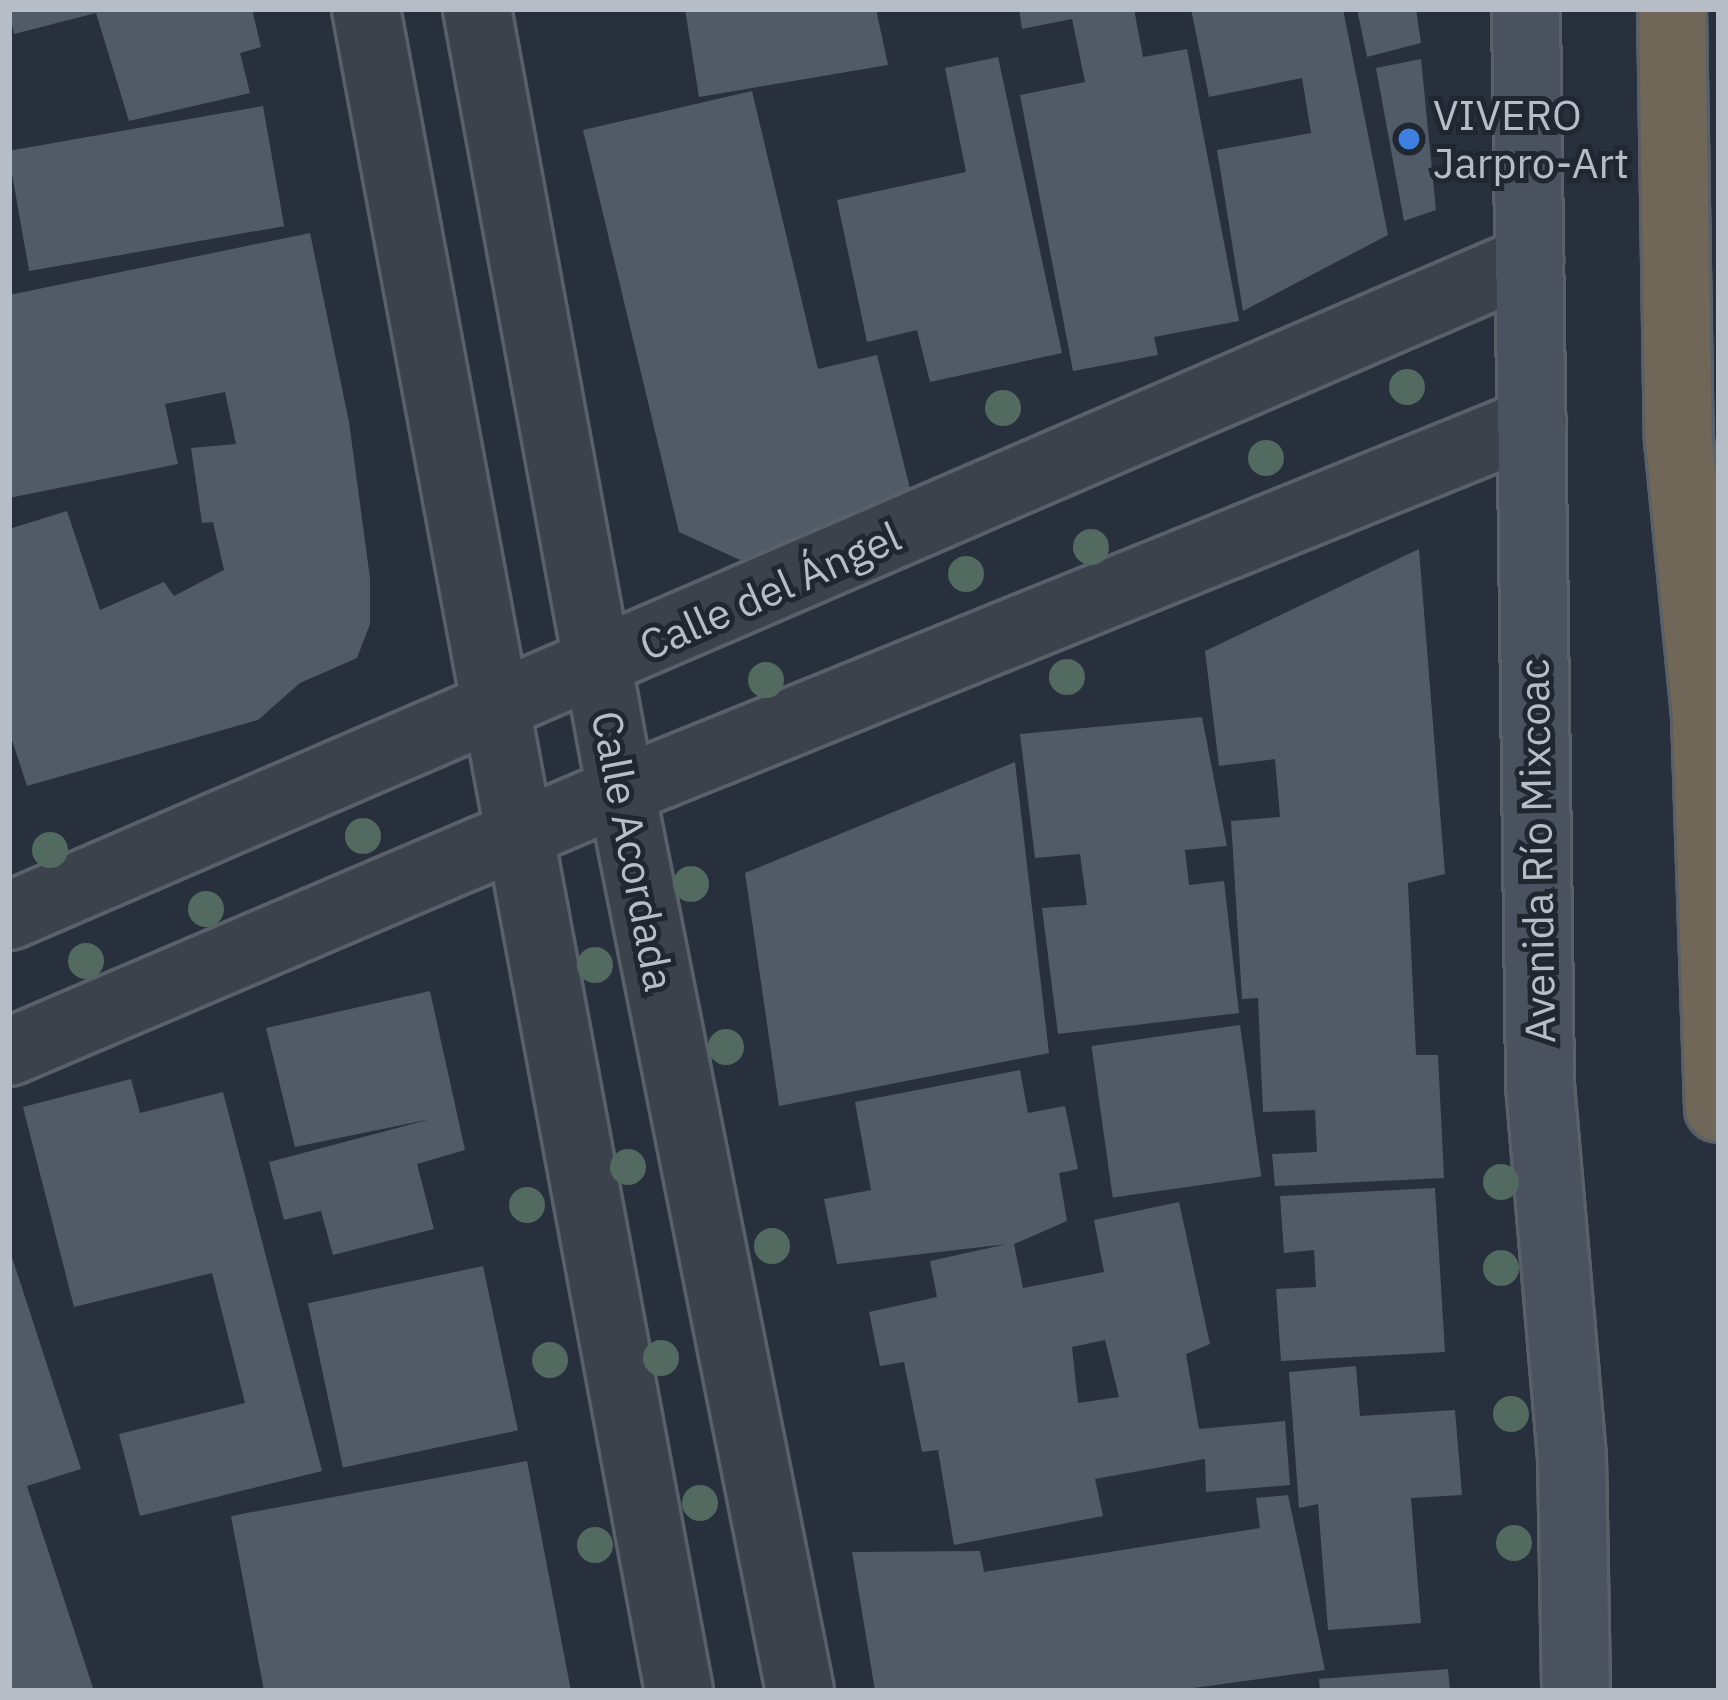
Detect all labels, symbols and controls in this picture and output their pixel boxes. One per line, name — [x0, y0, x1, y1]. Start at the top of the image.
place label: VIVERO Jarpro-Art — [1433, 90, 1629, 188]
marker: VIVERO Jarpro-Art — [1396, 126, 1422, 152]
street label: Calle del Ángel — [632, 511, 908, 671]
street label: Avenida Río Mixcoac — [1508, 658, 1566, 1044]
street label: Calle Acordada — [581, 707, 685, 995]

